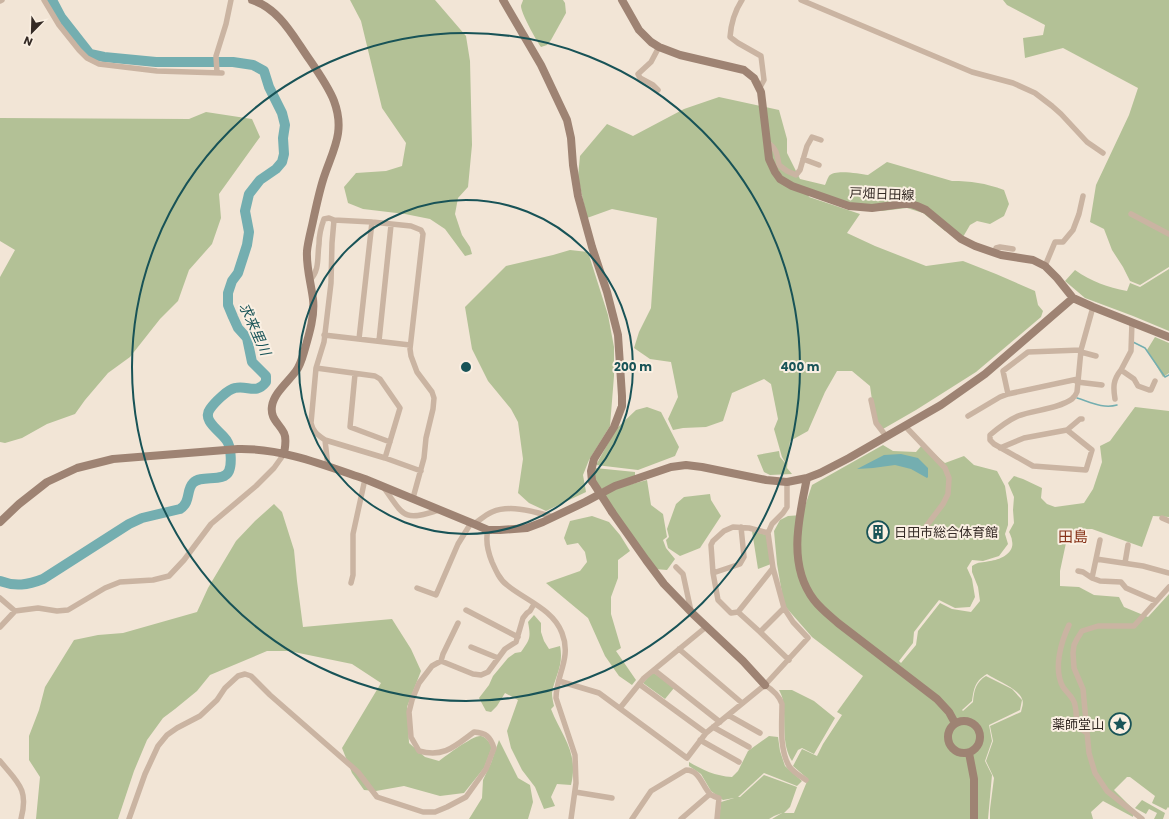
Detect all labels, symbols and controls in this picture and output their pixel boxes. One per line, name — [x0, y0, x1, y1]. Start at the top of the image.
north arrow — [12, 12, 52, 52]
text: N — [21, 32, 35, 50]
street label: 戸畑日田線 — [849, 183, 915, 205]
water label: 求来里川 — [234, 299, 276, 360]
text: 200 m — [614, 358, 652, 375]
text: 400 m — [780, 358, 820, 375]
centre of rings — [459, 360, 473, 374]
building icon: 日田市総合体育館 — [865, 519, 891, 545]
place label: 日田市総合体育館 — [894, 523, 998, 542]
district label: 田島 — [1058, 526, 1088, 547]
place icon: 薬師堂山 — [1107, 711, 1133, 737]
place label: 薬師堂山 — [1052, 715, 1104, 734]

